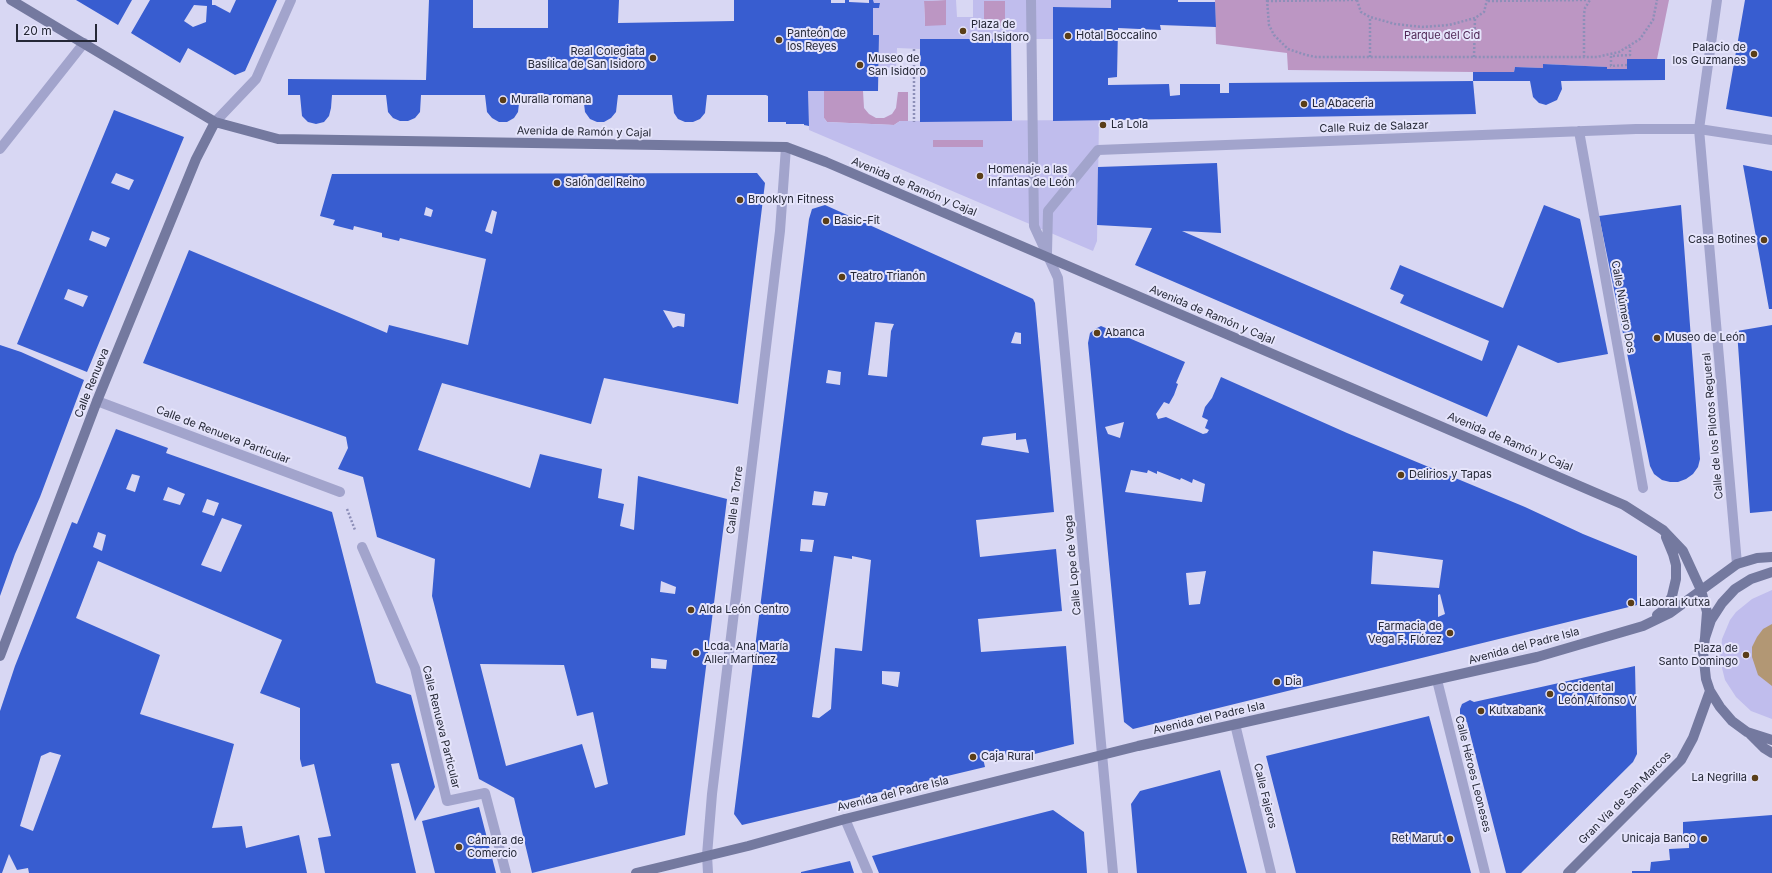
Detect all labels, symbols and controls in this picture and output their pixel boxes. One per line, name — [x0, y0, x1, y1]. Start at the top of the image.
scale bar — [18, 16, 99, 42]
place label: Plaza de San Isidoro — [971, 18, 1029, 44]
text: 20 m — [23, 23, 52, 38]
marker: Plaza de San Isidoro — [958, 26, 968, 36]
place label: Panteón de los Reyes — [787, 27, 846, 53]
place label: Hotal Boccalino — [1076, 29, 1157, 43]
park label: Parque del Cid — [1404, 29, 1480, 43]
marker: Hotal Boccalino — [1063, 31, 1073, 41]
marker: Panteón de los Reyes — [774, 35, 784, 45]
place label: Palacio de los Guzmanes — [1673, 41, 1746, 67]
place label: Real Colegiata Basílica de San Isidoro — [528, 45, 645, 71]
marker: Palacio de los Guzmanes — [1749, 49, 1759, 59]
place label: Museo de San Isidoro — [868, 52, 926, 78]
marker: Real Colegiata Basílica de San Isidoro — [648, 53, 658, 63]
marker: Museo de San Isidoro — [855, 60, 865, 70]
place label: Muralla romana — [511, 93, 591, 107]
marker: Muralla romana — [498, 95, 508, 105]
place label: La Abaceria — [1312, 97, 1374, 111]
marker: La Abaceria — [1299, 99, 1309, 109]
place label: La Lola — [1111, 118, 1148, 132]
street label: Calle Ruiz de Salazar — [1319, 118, 1429, 136]
marker: La Lola — [1098, 120, 1108, 130]
street label: Avenida de Ramón y Cajal — [517, 124, 651, 140]
street label: Avenida de Ramón y Cajal — [849, 155, 979, 219]
place label: Homenaje a las Infantas de León — [988, 163, 1075, 189]
marker: Homenaje a las Infantas de León — [975, 171, 985, 181]
place label: Salón del Reino — [565, 176, 645, 190]
marker: Salón del Reino — [552, 178, 562, 188]
place label: Brooklyn Fitness — [748, 193, 834, 207]
marker: Brooklyn Fitness — [735, 195, 745, 205]
place label: Basic-Fit — [834, 214, 880, 228]
marker: Basic-Fit — [821, 216, 831, 226]
place label: Casa Botines — [1688, 233, 1756, 247]
marker: Casa Botines — [1759, 235, 1769, 245]
street label: Calle Número Dos — [1608, 260, 1638, 354]
place label: Teatro Trianón — [850, 270, 925, 284]
marker: Teatro Trianón — [837, 272, 847, 282]
street label: Avenida de Ramón y Cajal — [1147, 283, 1277, 347]
place label: Abanca — [1105, 326, 1145, 340]
marker: Abanca — [1092, 328, 1102, 338]
place label: Museo de León — [1665, 331, 1745, 345]
marker: Museo de León — [1652, 333, 1662, 343]
street label: Calle Renueva — [72, 346, 112, 420]
street label: Calle de los Pilotos Regueral — [1700, 352, 1726, 500]
street label: Calle de Renueva Particular — [154, 403, 292, 467]
street label: Avenida de Ramón y Cajal — [1445, 410, 1575, 474]
street label: Calle la Torre — [724, 465, 746, 535]
place label: Delirios y Tapas — [1409, 468, 1492, 482]
marker: Delirios y Tapas — [1396, 470, 1406, 480]
street label: Calle Lope de Vega — [1062, 514, 1084, 616]
place label: Laboral Kutxa — [1639, 596, 1710, 610]
marker: Laboral Kutxa — [1626, 598, 1636, 608]
place label: Alda León Centro — [699, 603, 789, 617]
marker: Alda León Centro — [686, 605, 696, 615]
place label: Farmacia de Vega F. Flórez — [1368, 620, 1442, 646]
street label: Avenida del Padre Isla — [1467, 625, 1581, 667]
marker: Farmacia de Vega F. Flórez — [1445, 628, 1455, 638]
place label: Lcda. Ana María Aller Martínez — [704, 640, 788, 666]
place label: Plaza de Santo Domingo — [1658, 642, 1738, 668]
marker: Lcda. Ana María Aller Martínez — [691, 648, 701, 658]
marker: Plaza de Santo Domingo — [1741, 650, 1751, 660]
street label: Calle Renueva Particular — [419, 664, 463, 790]
place label: Dia — [1285, 675, 1302, 689]
marker: Dia — [1272, 677, 1282, 687]
place label: Occidental León Alfonso V — [1558, 681, 1637, 707]
marker: Occidental León Alfonso V — [1545, 689, 1555, 699]
street label: Avenida del Padre Isla — [1152, 699, 1266, 737]
place label: Kutxabank — [1489, 704, 1544, 718]
marker: Kutxabank — [1476, 706, 1486, 716]
street label: Calle Héroes Leoneses — [1452, 714, 1494, 834]
street label: Gran Vía de San Marcos — [1576, 749, 1674, 847]
place label: Caja Rural — [981, 750, 1034, 764]
marker: Caja Rural — [968, 752, 978, 762]
street label: Calle Fajeros — [1251, 762, 1279, 830]
place label: La Negrilla — [1692, 771, 1747, 785]
marker: La Negrilla — [1750, 773, 1760, 783]
street label: Avenida del Padre Isla — [836, 774, 950, 814]
place label: Ret Marut — [1392, 832, 1442, 846]
place label: Unicaja Banco — [1621, 832, 1696, 846]
place label: Cámara de Comercio — [467, 834, 524, 860]
marker: Ret Marut — [1445, 834, 1455, 844]
marker: Unicaja Banco — [1699, 834, 1709, 844]
marker: Cámara de Comercio — [454, 842, 464, 852]

